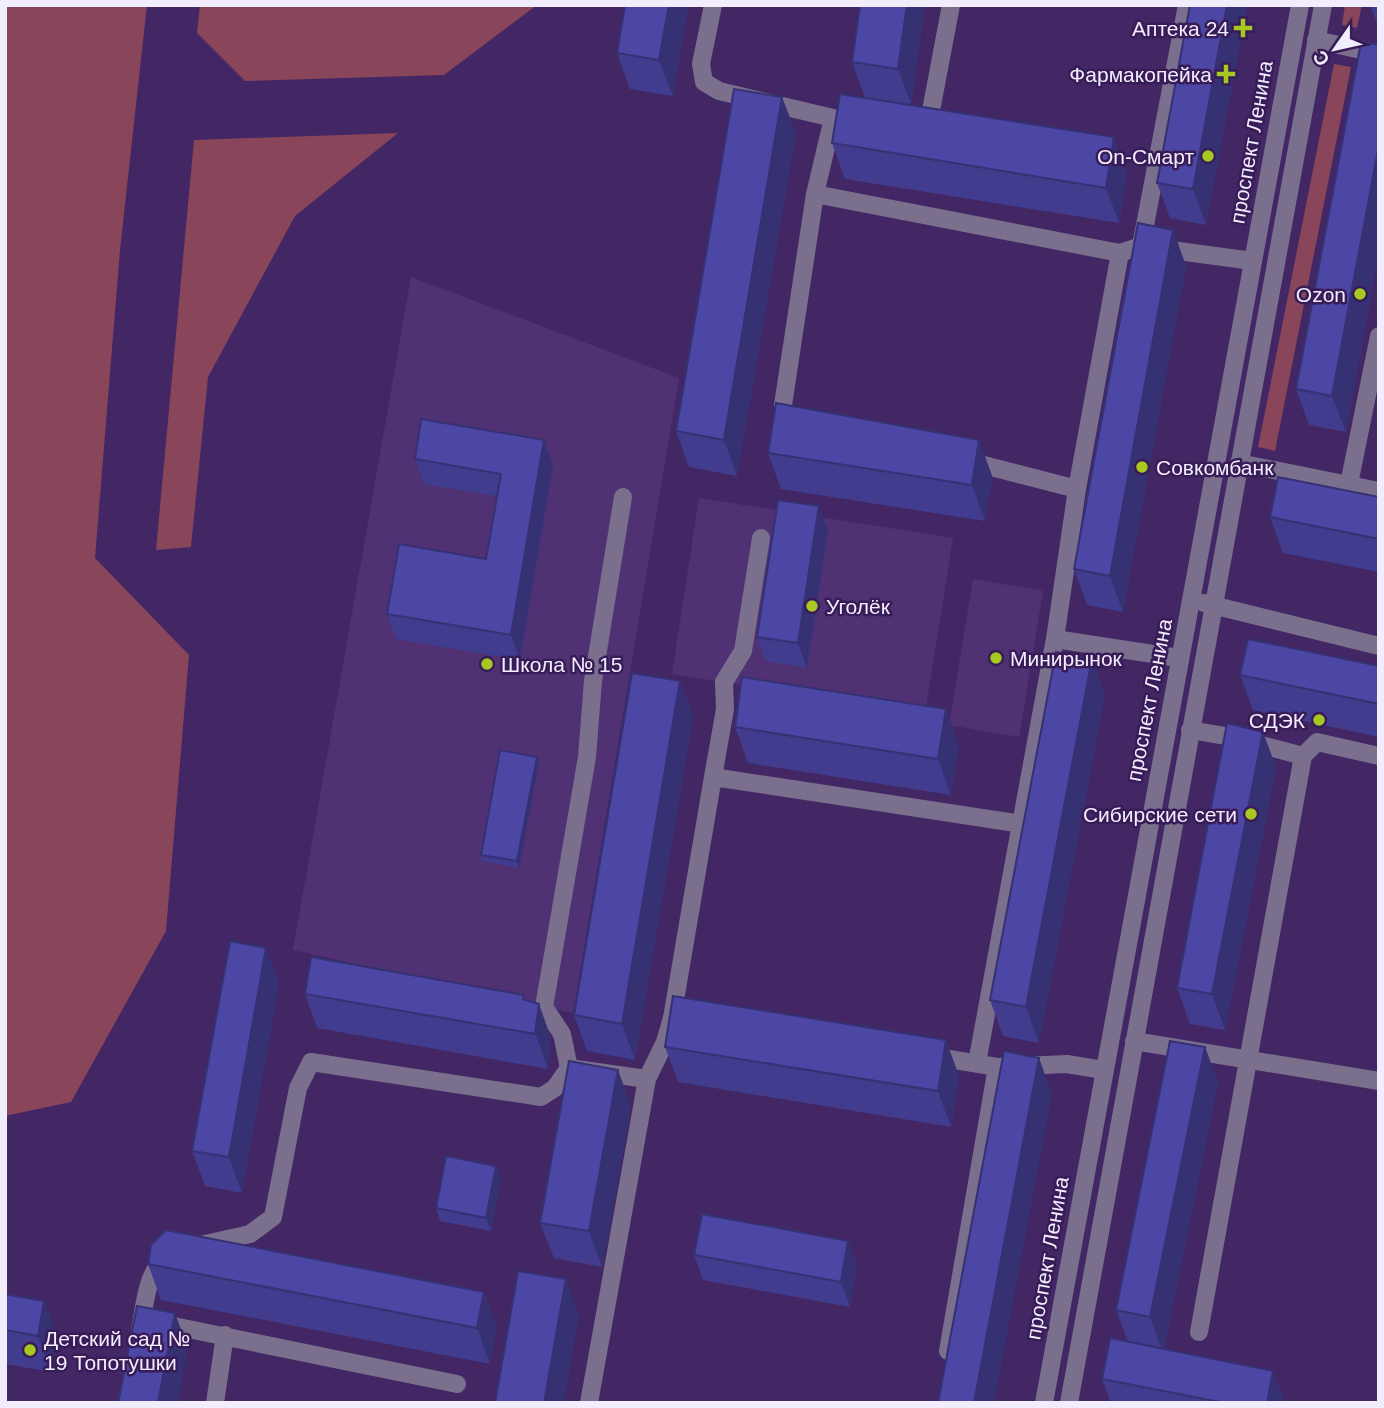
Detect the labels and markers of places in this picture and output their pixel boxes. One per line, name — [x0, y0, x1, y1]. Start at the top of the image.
place label: Аптека 24 — [1132, 17, 1229, 40]
marker: Аптека 24 — [1235, 20, 1251, 36]
place label: Фармакопейка — [1069, 63, 1212, 86]
marker: Фармакопейка — [1218, 66, 1234, 82]
place label: On-Смарт — [1097, 145, 1194, 168]
marker: On-Смарт — [1200, 148, 1216, 164]
place label: Ozon — [1296, 283, 1346, 306]
marker: Ozon — [1352, 286, 1368, 302]
place label: Совкомбанк — [1156, 456, 1274, 479]
marker: Совкомбанк — [1134, 459, 1150, 475]
place label: Уголёк — [826, 595, 891, 618]
marker: Уголёк — [804, 598, 820, 614]
place label: Минирынок — [1010, 647, 1123, 670]
marker: Минирынок — [988, 650, 1004, 666]
place label: Школа № 15 — [501, 653, 622, 676]
marker: Школа № 15 — [479, 656, 495, 672]
place label: СДЭК — [1249, 709, 1306, 732]
marker: СДЭК — [1311, 712, 1327, 728]
place label: Сибирские сети — [1083, 803, 1237, 826]
marker: Сибирские сети — [1243, 806, 1259, 822]
place label: Детский сад № 19 Топотушки — [44, 1327, 190, 1374]
marker: Детский сад № 19 Топотушки — [22, 1342, 38, 1358]

